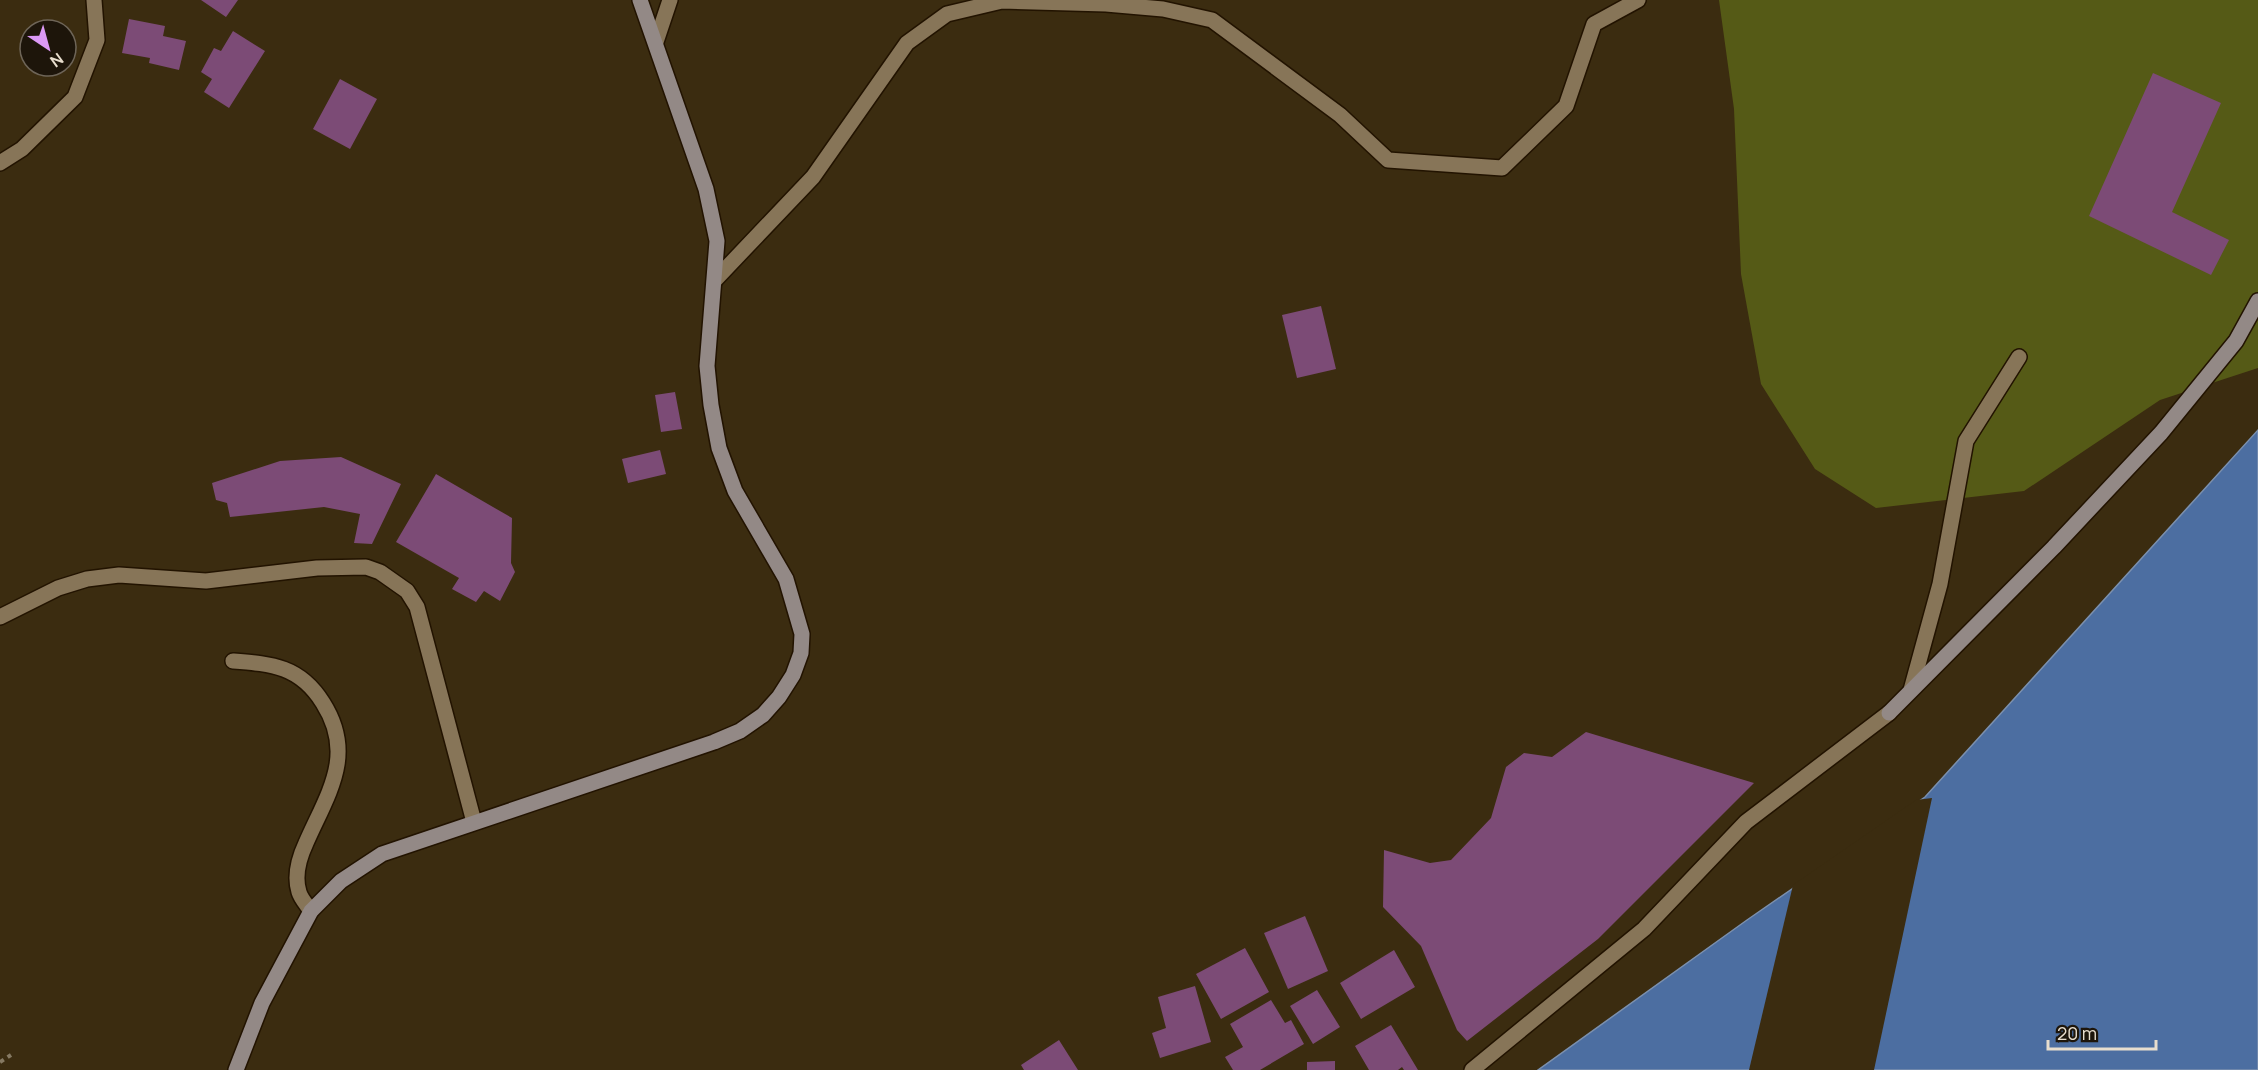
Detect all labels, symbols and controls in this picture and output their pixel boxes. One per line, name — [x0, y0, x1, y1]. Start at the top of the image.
north arrow — [18, 18, 78, 78]
text: N — [46, 48, 68, 72]
scale bar — [2048, 1013, 2156, 1051]
text: 20 m — [2057, 1021, 2097, 1045]

